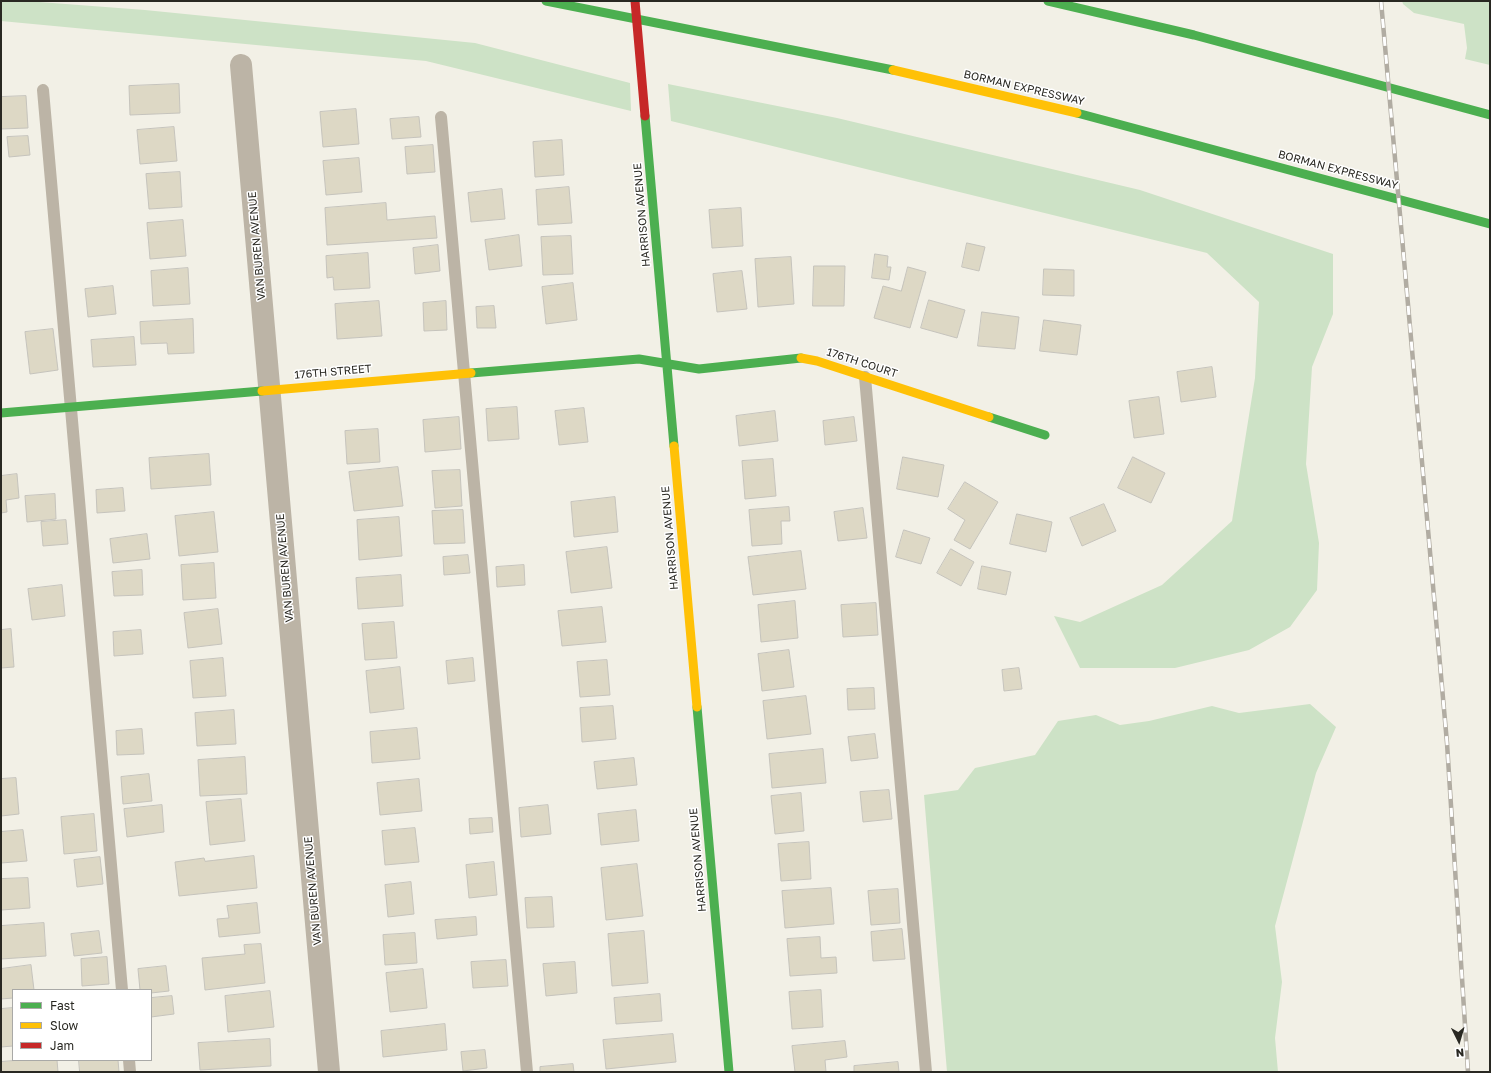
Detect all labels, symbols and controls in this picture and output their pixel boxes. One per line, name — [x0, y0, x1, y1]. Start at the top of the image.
street label: BORMAN EXPRESSWAY — [962, 68, 1086, 108]
street label: BORMAN EXPRESSWAY — [1277, 148, 1399, 192]
street label: HARRISON AVENUE — [631, 163, 653, 267]
street label: VAN BUREN AVENUE — [246, 191, 268, 301]
street label: 176TH COURT — [825, 345, 899, 381]
street label: 176TH STREET — [294, 362, 372, 382]
street label: HARRISON AVENUE — [659, 486, 681, 590]
street label: VAN BUREN AVENUE — [274, 513, 296, 623]
street label: HARRISON AVENUE — [687, 808, 709, 912]
street label: VAN BUREN AVENUE — [302, 836, 324, 946]
legend — [12, 989, 152, 1061]
text: Fast — [50, 998, 75, 1013]
text: Slow — [50, 1018, 78, 1033]
north arrow — [1439, 1021, 1479, 1061]
text: Jam — [50, 1038, 74, 1053]
text: N — [1455, 1047, 1465, 1060]

